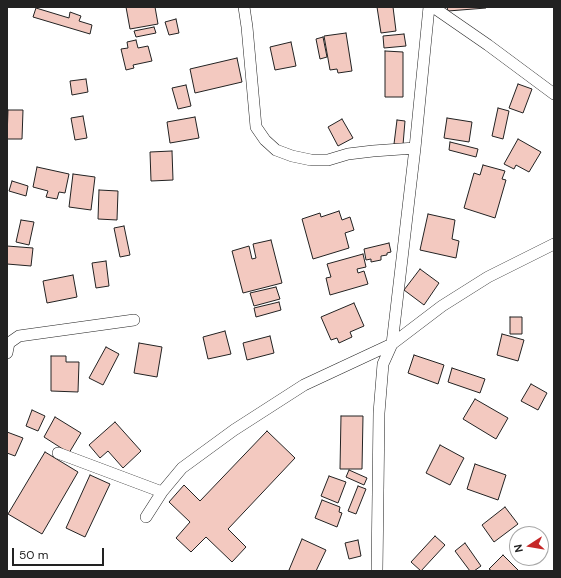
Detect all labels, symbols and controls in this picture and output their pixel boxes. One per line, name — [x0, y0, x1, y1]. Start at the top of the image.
north arrow — [509, 526, 549, 566]
scale bar — [14, 540, 106, 566]
text: N — [511, 543, 526, 554]
text: 50 m — [19, 547, 48, 563]

